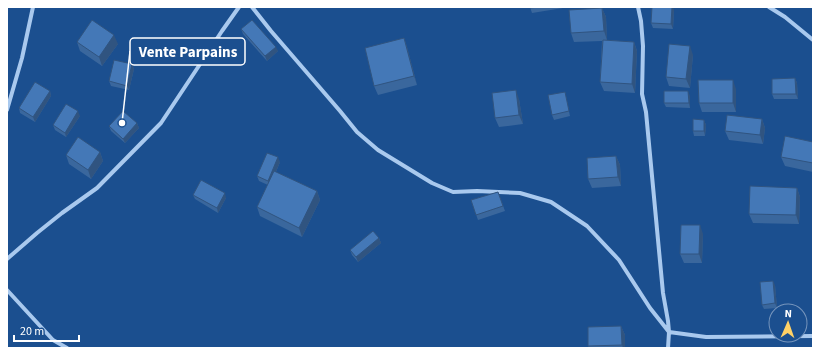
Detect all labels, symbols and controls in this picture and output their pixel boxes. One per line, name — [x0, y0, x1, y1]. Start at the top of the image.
callout: Vente Parpains — [130, 38, 245, 65]
text: Vente Parpains — [138, 42, 238, 63]
north arrow — [768, 303, 808, 343]
text: N — [784, 306, 792, 321]
scale bar — [14, 317, 79, 343]
text: 20 m — [20, 323, 44, 340]

